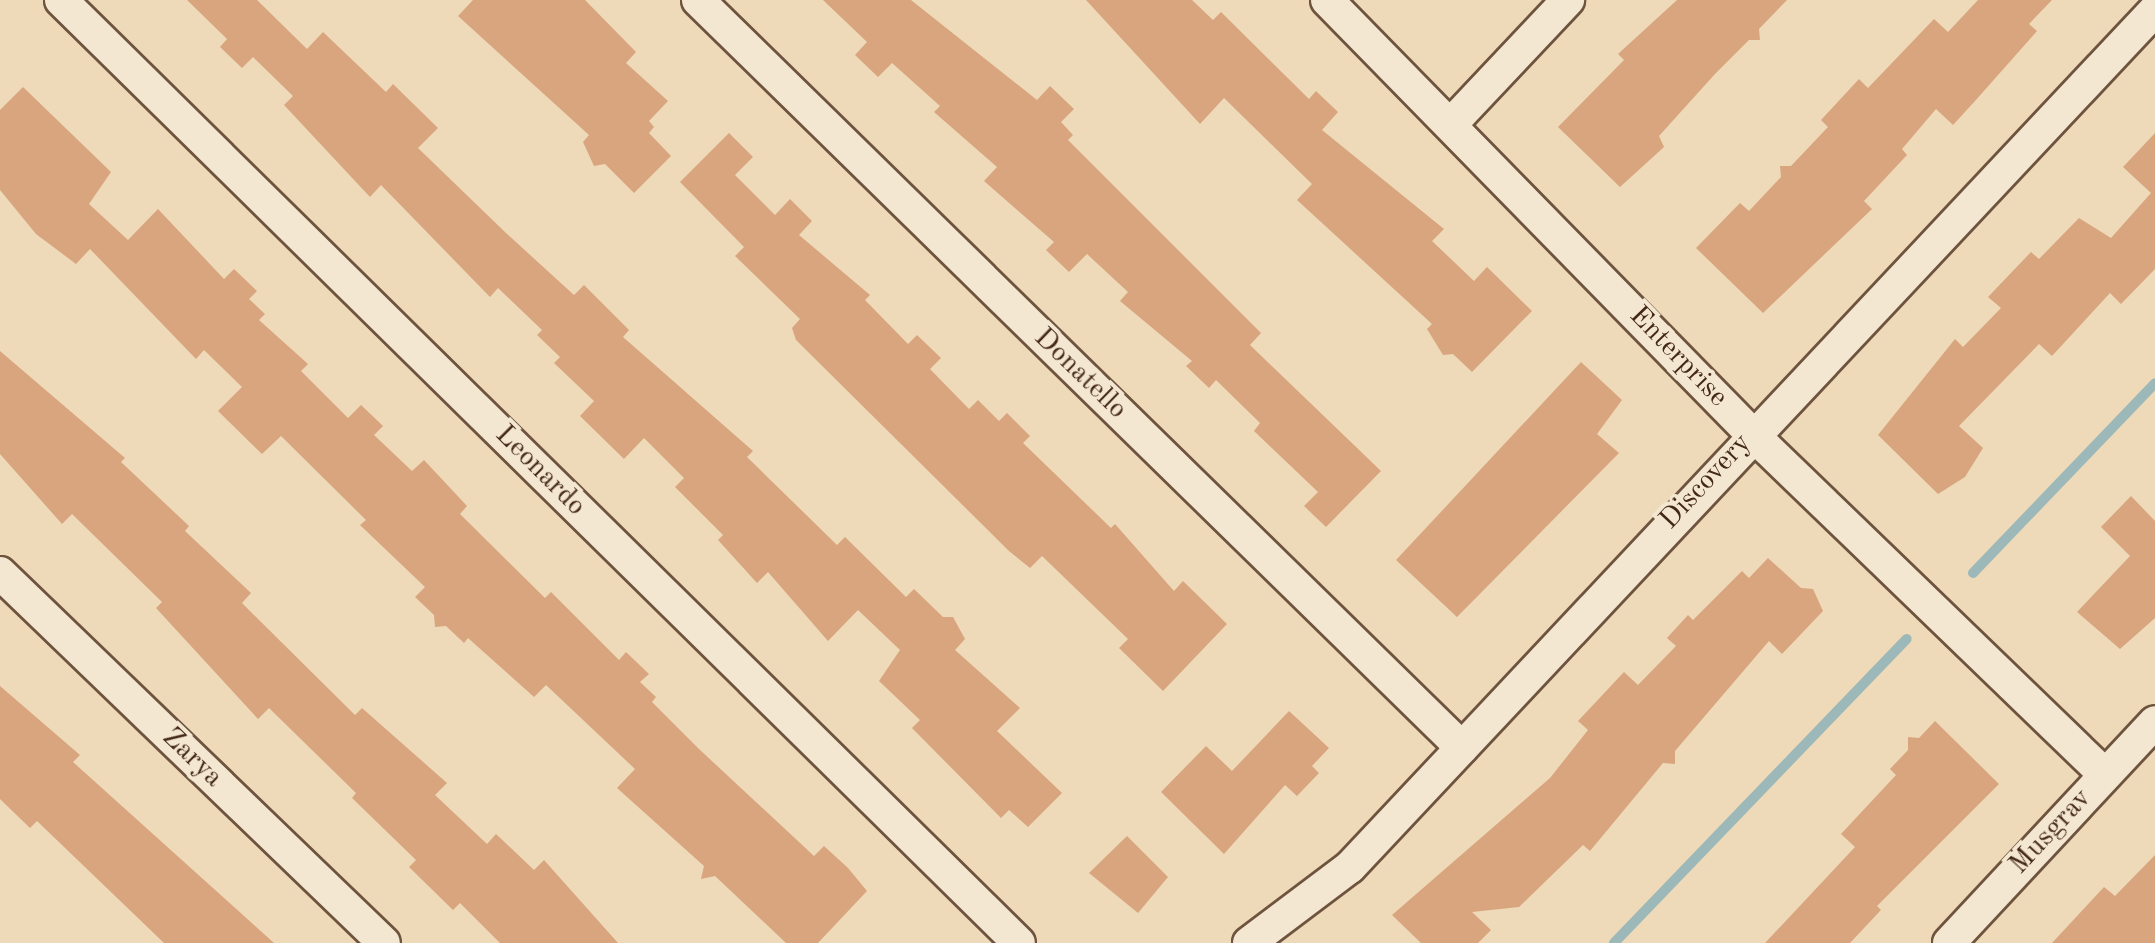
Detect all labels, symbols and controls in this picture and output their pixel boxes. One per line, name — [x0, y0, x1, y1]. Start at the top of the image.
street label: Enterprise — [1622, 300, 1734, 414]
street label: Donatello — [1026, 321, 1134, 427]
street label: Leonardo — [488, 419, 592, 523]
street label: Discovery — [1653, 427, 1759, 537]
street label: Zarya — [155, 721, 229, 795]
street label: Musgrav — [2003, 782, 2099, 882]

